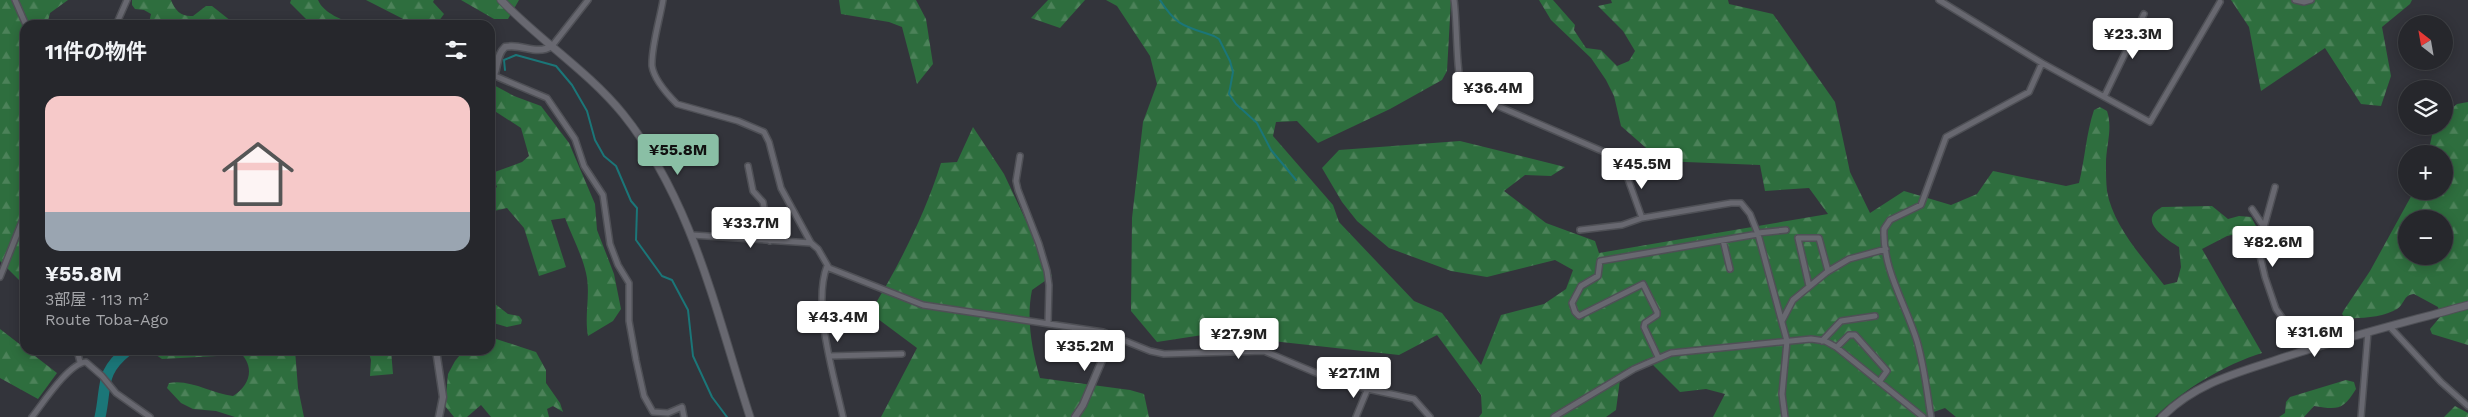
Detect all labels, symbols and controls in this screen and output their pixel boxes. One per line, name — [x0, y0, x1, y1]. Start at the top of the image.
north arrow — [2398, 15, 2452, 70]
map controls — [2398, 15, 2453, 265]
pin: ¥23.3M — [2092, 18, 2174, 60]
text: ¥23.3M — [2104, 24, 2162, 43]
icon: filters — [442, 36, 470, 64]
text: 11件の物件 — [45, 39, 147, 64]
pin: ¥36.4M — [1452, 72, 1534, 114]
text: ¥36.4M — [1463, 78, 1523, 97]
button: layers — [2398, 80, 2453, 135]
icon: home — [213, 129, 303, 219]
pin: ¥55.8M — [637, 134, 719, 176]
text: ¥55.8M — [649, 140, 707, 159]
button: + — [2398, 145, 2453, 200]
pin: ¥45.5M — [1601, 148, 1683, 190]
text: ¥45.5M — [1613, 154, 1671, 173]
pin: ¥33.7M — [710, 206, 792, 249]
button: − — [2398, 210, 2453, 265]
text: ¥33.7M — [723, 213, 779, 232]
pin: ¥82.6M — [2232, 226, 2314, 268]
text: ¥82.6M — [2243, 232, 2303, 251]
text: ¥55.8M — [45, 261, 122, 286]
text: 3部屋 · 113 m² — [45, 290, 149, 309]
pin: ¥43.4M — [797, 300, 879, 343]
text: ¥43.4M — [808, 307, 868, 326]
text: Route Toba-Ago — [45, 310, 169, 329]
pin: ¥31.6M — [2274, 316, 2356, 358]
pin: ¥27.9M — [1198, 318, 1280, 360]
text: ¥31.6M — [2287, 322, 2343, 341]
text: ¥27.9M — [1211, 324, 1267, 343]
pin: ¥35.2M — [1044, 330, 1126, 372]
text: ¥35.2M — [1056, 336, 1114, 355]
pin: ¥27.1M — [1313, 356, 1395, 399]
text: ¥27.1M — [1328, 363, 1380, 382]

